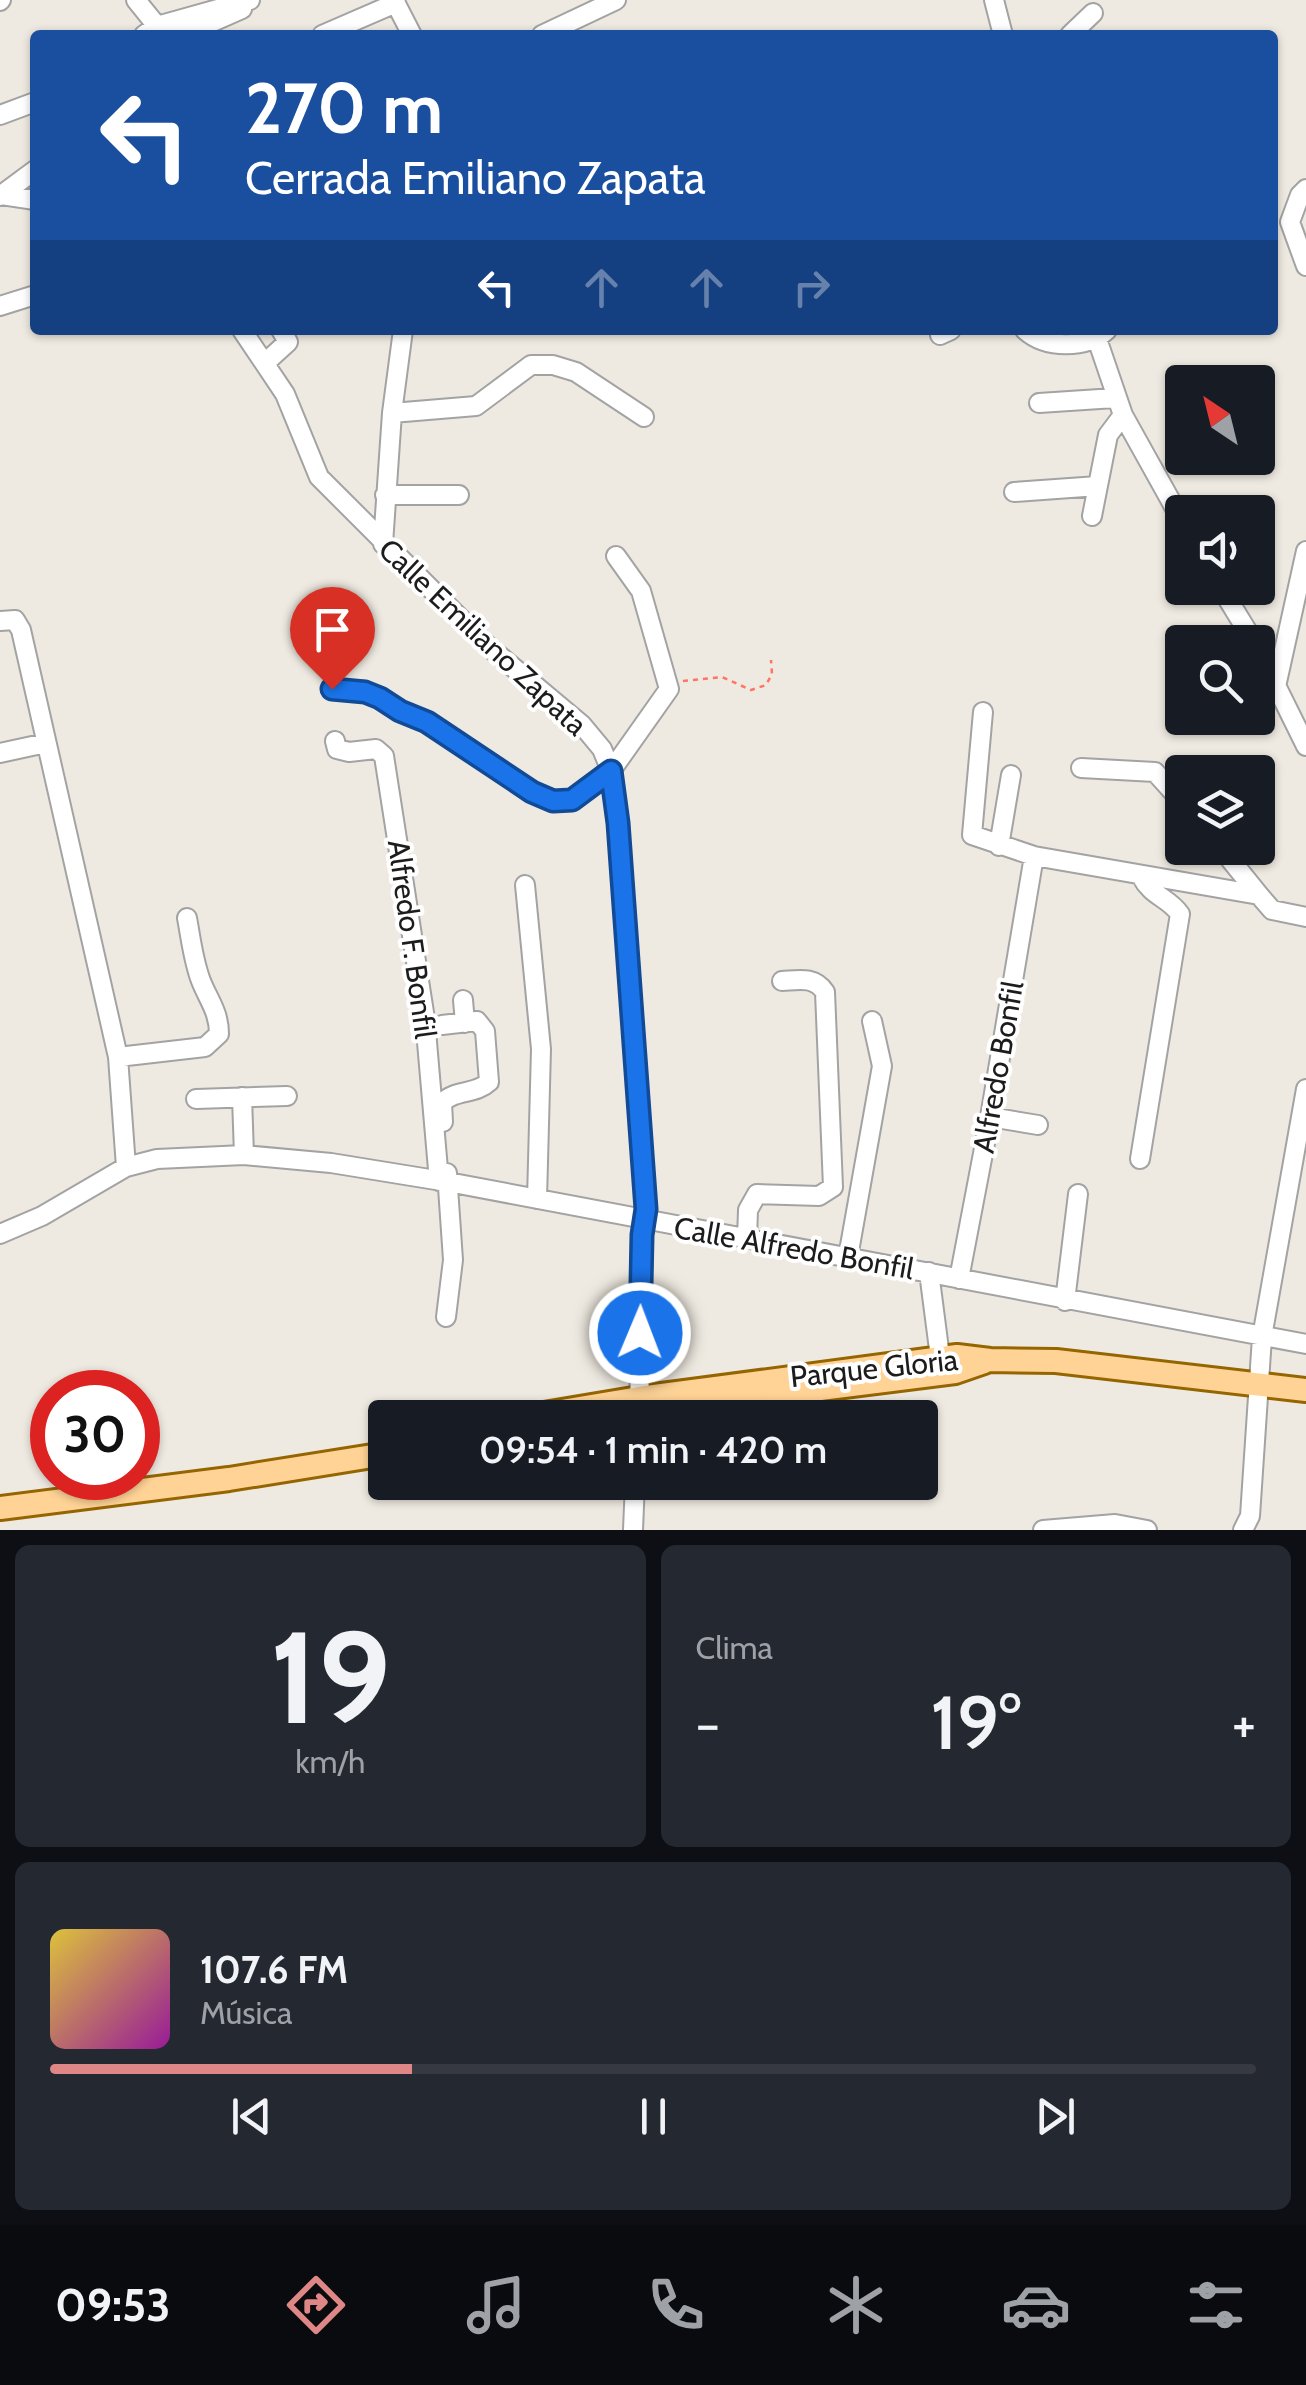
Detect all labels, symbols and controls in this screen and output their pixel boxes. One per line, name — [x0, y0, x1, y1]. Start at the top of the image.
text: 270 m — [245, 65, 443, 151]
icon: left — [80, 70, 210, 200]
text: Cerrada Emiliano Zapata — [245, 151, 706, 205]
icon: left — [469, 260, 524, 315]
icon: ahead — [574, 260, 629, 315]
icon: ahead — [679, 260, 734, 315]
icon: right — [784, 260, 839, 315]
north arrow — [1165, 365, 1275, 475]
map controls — [1165, 365, 1275, 865]
button: sound — [1165, 495, 1275, 605]
street label: Calle Emiliano Zapata — [371, 531, 595, 744]
pin — [290, 587, 375, 690]
icon: arrive — [305, 602, 360, 657]
button: search — [1165, 625, 1275, 735]
button: layers — [1165, 755, 1275, 865]
street label: Alfredo F. Bonfil — [380, 837, 444, 1041]
street label: Alfredo Bonfil — [965, 978, 1031, 1156]
street label: Calle Alfredo Bonfil — [671, 1209, 917, 1287]
position arrow — [588, 1281, 692, 1385]
street label: Parque Gloria — [788, 1341, 960, 1395]
speed limit sign: 30 — [30, 1370, 160, 1500]
text: 09:54 · 1 min · 420 m — [479, 1426, 827, 1473]
text: 19 — [270, 1598, 391, 1756]
text: Clima — [696, 1628, 773, 1667]
text: 19° — [930, 1677, 1021, 1768]
text: − — [696, 1690, 720, 1757]
text: + — [1232, 1690, 1256, 1757]
text: km/h — [295, 1742, 365, 1781]
text: 107.6 FM — [200, 1946, 348, 1993]
text: Música — [200, 1993, 292, 2032]
icon: previous — [224, 2089, 279, 2144]
icon: pause — [626, 2089, 681, 2144]
icon: next — [1028, 2089, 1083, 2144]
icon: directions — [281, 2270, 351, 2340]
icon: music — [461, 2270, 531, 2340]
icon: phone — [641, 2270, 711, 2340]
icon: climate — [821, 2270, 891, 2340]
icon: car — [1001, 2270, 1071, 2340]
icon: filters — [1181, 2270, 1251, 2340]
text: 09:53 — [55, 2278, 171, 2332]

